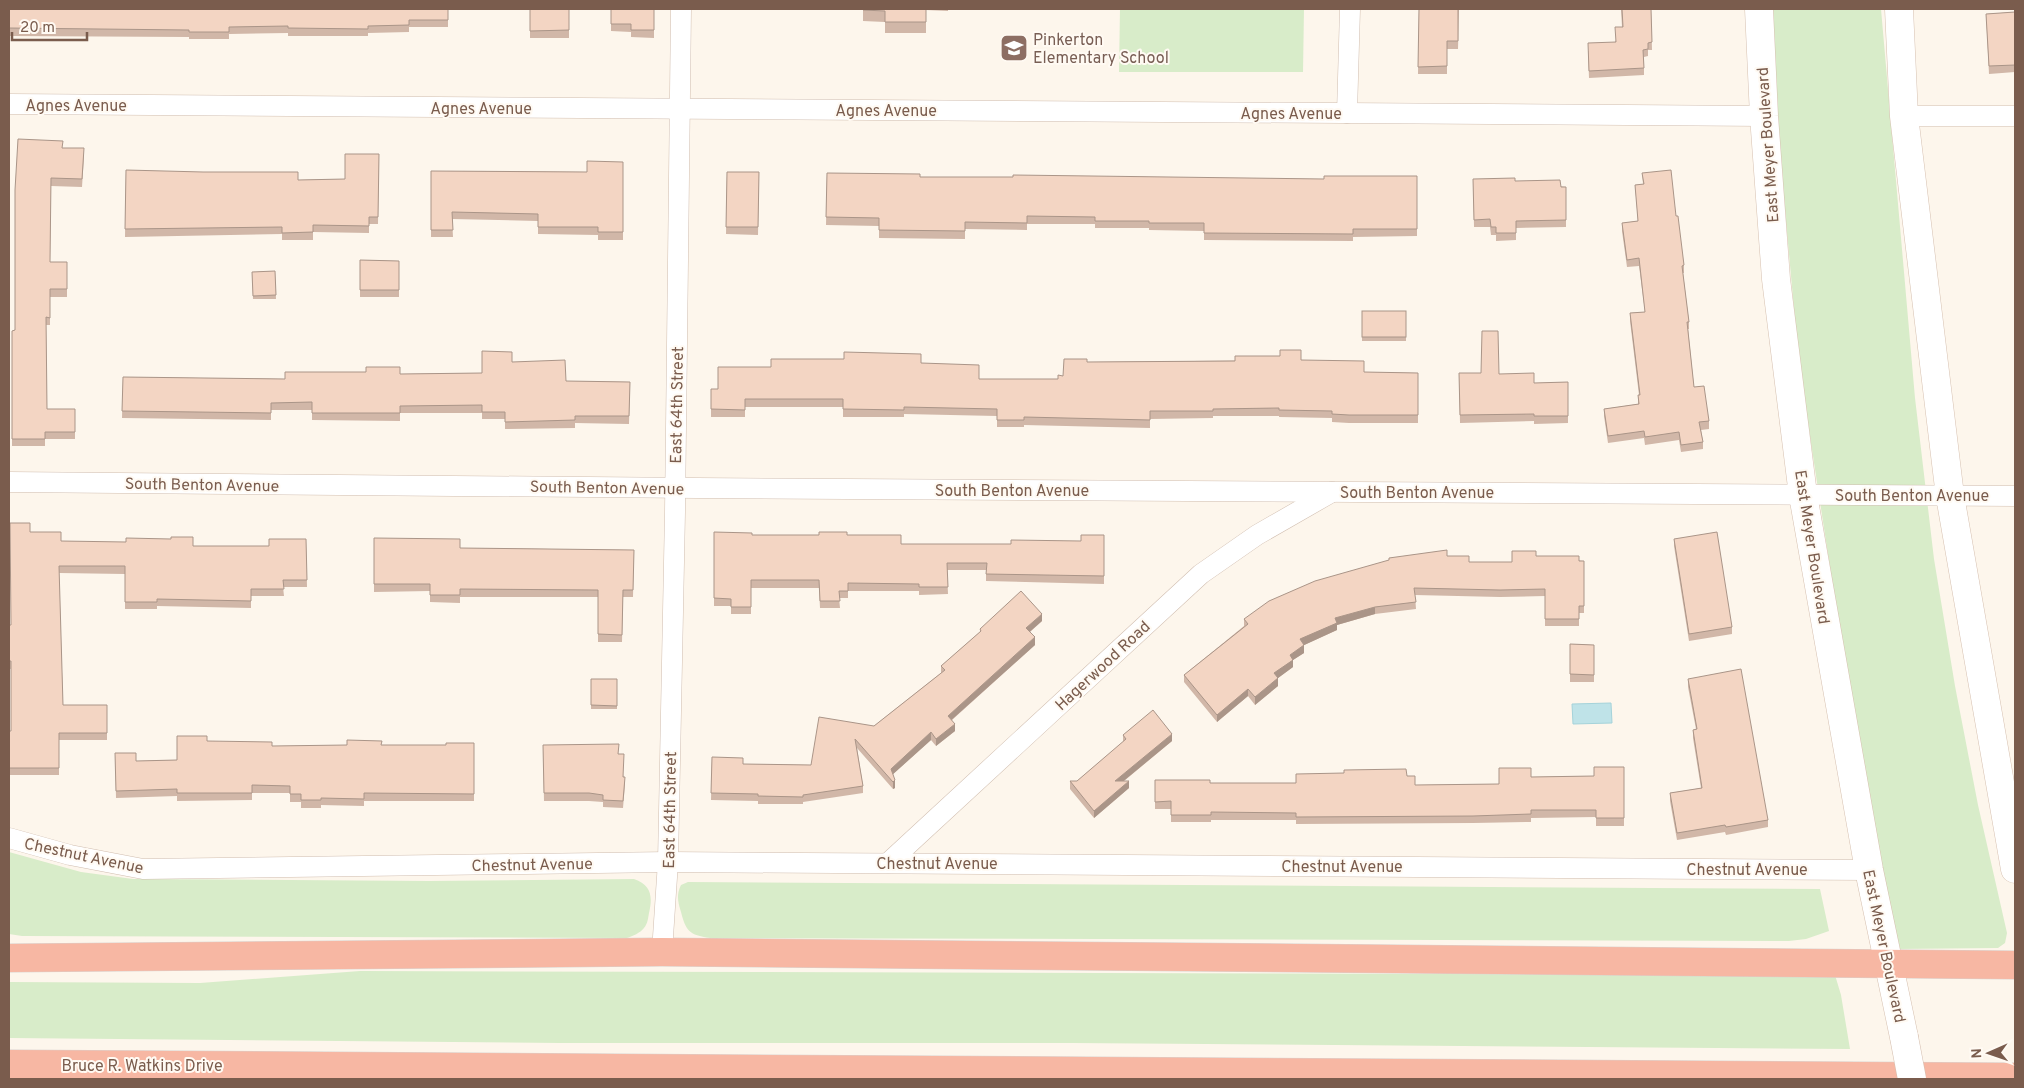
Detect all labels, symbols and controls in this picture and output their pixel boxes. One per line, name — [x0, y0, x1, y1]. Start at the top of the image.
scale bar — [12, 10, 88, 42]
text: 20 m — [20, 19, 55, 38]
place label: Pinkerton Elementary School — [1033, 31, 1169, 69]
school or university icon: Pinkerton Elementary School — [999, 33, 1029, 63]
street label: East Meyer Boulevard — [1754, 66, 1784, 223]
street label: Agnes Avenue — [25, 97, 127, 117]
street label: Agnes Avenue — [430, 100, 532, 120]
street label: Agnes Avenue — [835, 102, 937, 122]
street label: Agnes Avenue — [1240, 105, 1342, 125]
street label: East 64th Street — [667, 346, 689, 464]
street label: East Meyer Boulevard — [1789, 469, 1833, 626]
street label: South Benton Avenue — [125, 475, 279, 497]
street label: South Benton Avenue — [530, 478, 684, 500]
street label: South Benton Avenue — [935, 482, 1089, 502]
street label: South Benton Avenue — [1340, 484, 1494, 504]
street label: South Benton Avenue — [1835, 487, 1989, 507]
street label: Hagerwood Road — [1052, 617, 1155, 716]
street label: East 64th Street — [660, 751, 682, 869]
street label: Chestnut Avenue — [22, 835, 145, 879]
street label: Chestnut Avenue — [471, 855, 593, 877]
street label: Chestnut Avenue — [876, 855, 998, 875]
street label: Chestnut Avenue — [1281, 858, 1403, 878]
street label: Chestnut Avenue — [1686, 861, 1808, 881]
street label: East Meyer Boulevard — [1857, 868, 1909, 1025]
north arrow — [1964, 1028, 2014, 1078]
text: N — [1969, 1048, 1986, 1059]
street label: Bruce R. Watkins Drive — [61, 1057, 223, 1077]

